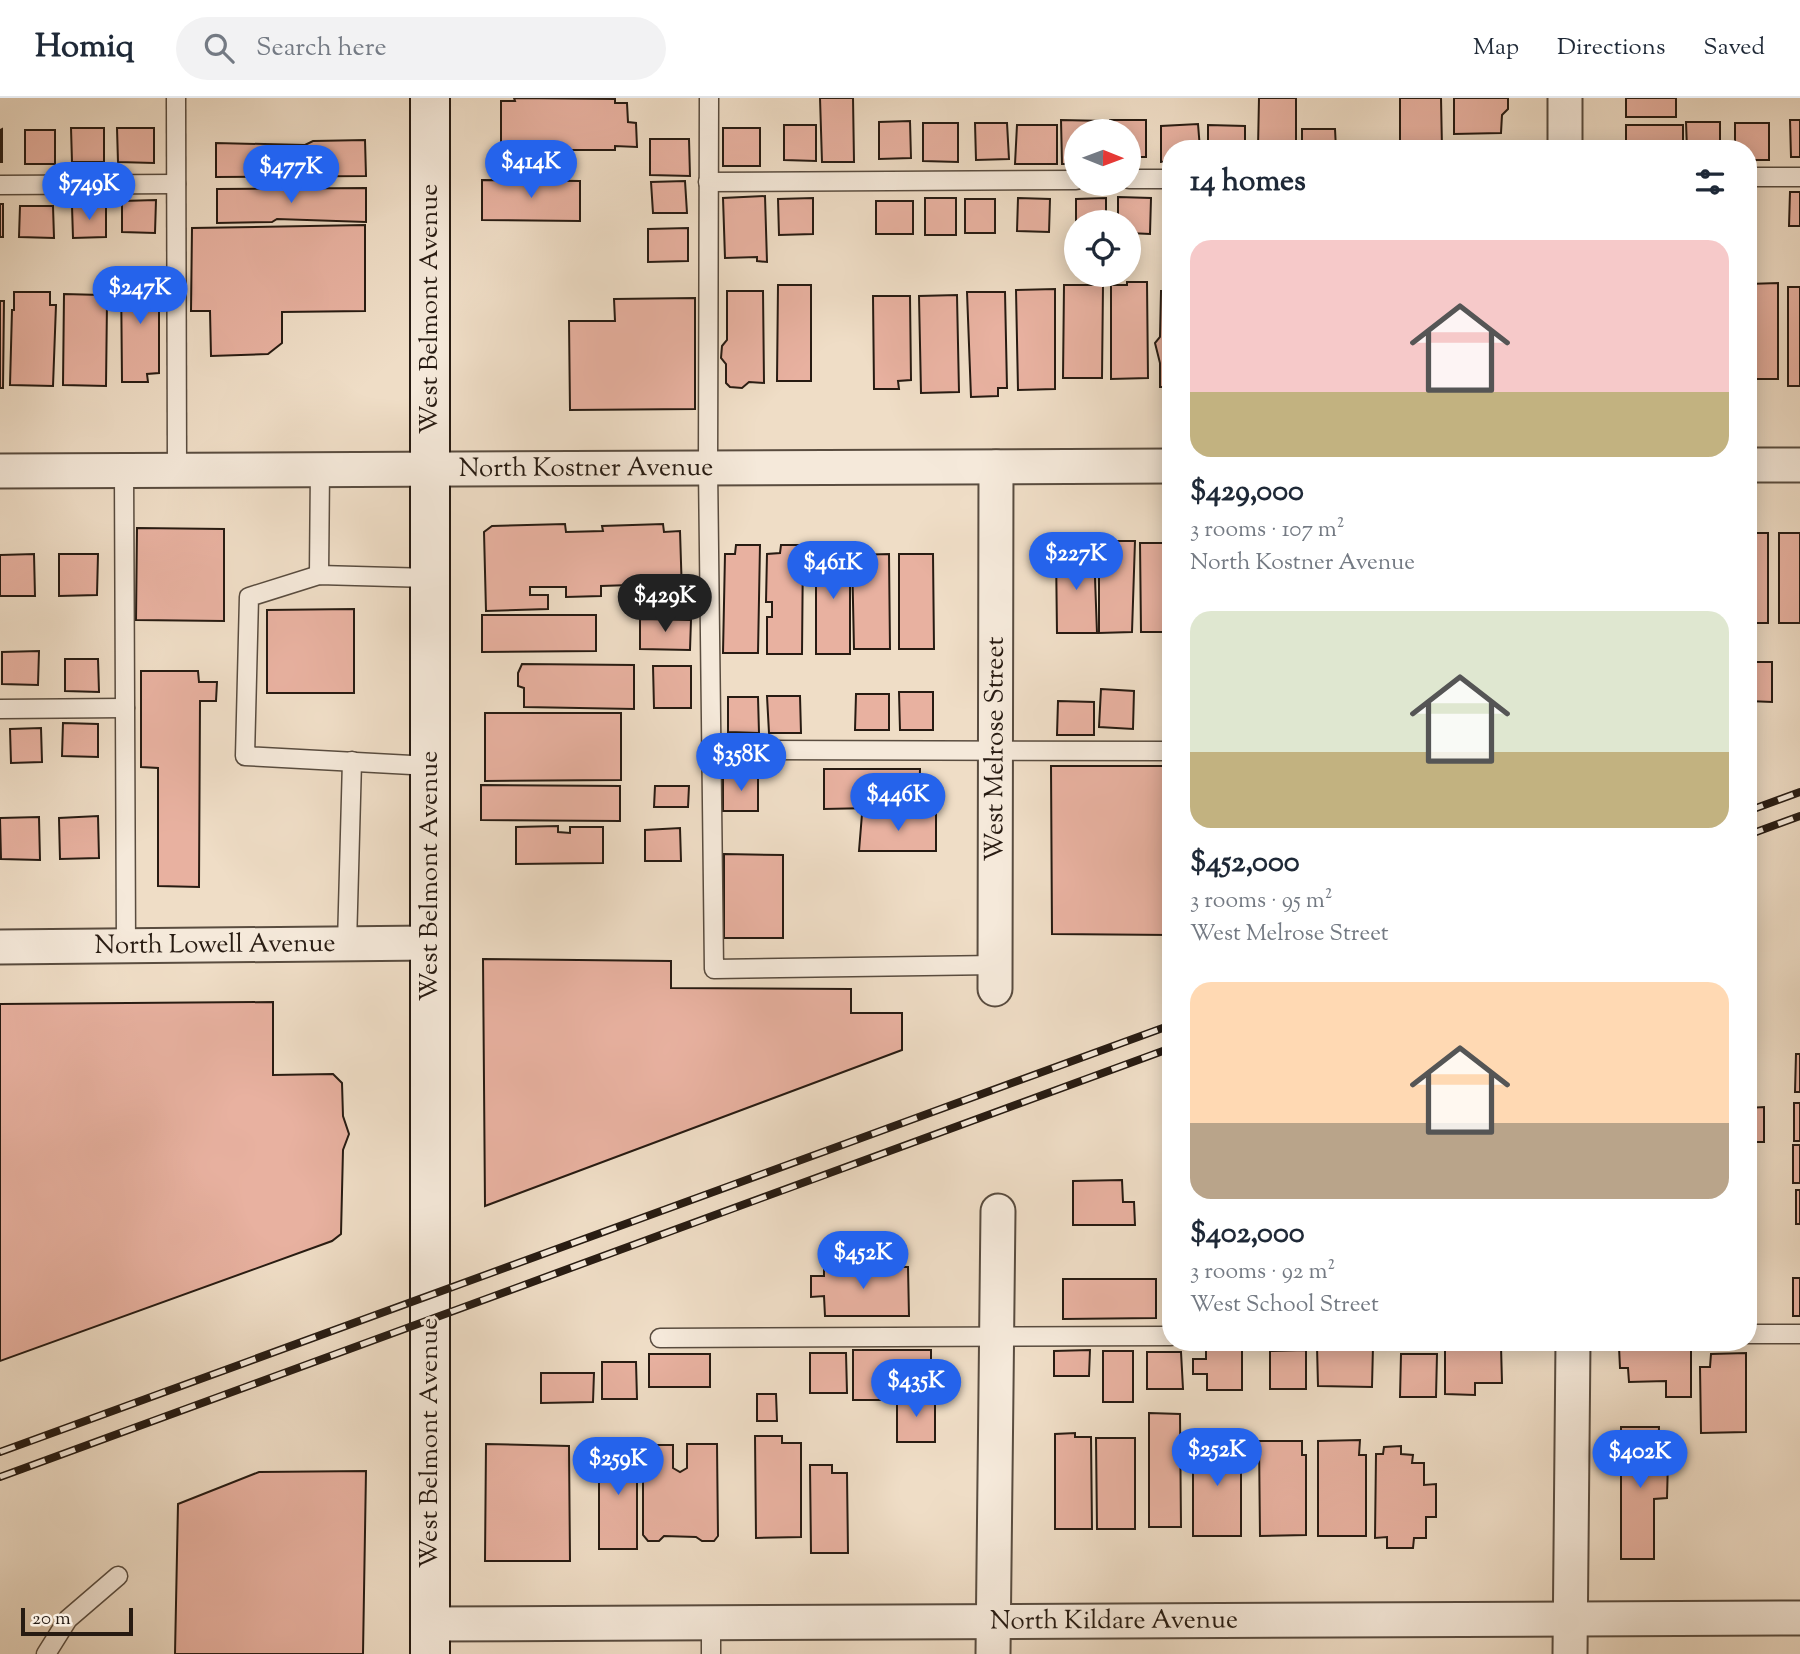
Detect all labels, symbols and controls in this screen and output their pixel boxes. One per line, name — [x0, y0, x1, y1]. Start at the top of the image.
search box — [176, 17, 666, 80]
text: Homiq — [35, 24, 134, 72]
icon: search — [200, 29, 238, 67]
text: Search here — [256, 30, 387, 67]
text: Map — [1473, 31, 1519, 65]
text: Directions — [1557, 31, 1665, 65]
text: Saved — [1703, 31, 1765, 65]
north arrow — [1064, 119, 1141, 196]
map controls — [1064, 119, 1141, 287]
pin: $414K — [482, 140, 580, 200]
pin: $477K — [242, 146, 340, 205]
text: $414K — [501, 146, 561, 179]
text: $477K — [259, 151, 323, 184]
text: 14 homes — [1190, 161, 1306, 204]
pin: $749K — [40, 162, 138, 222]
icon: filters — [1691, 163, 1729, 201]
text: $749K — [58, 168, 120, 201]
street label: West Belmont Avenue — [412, 184, 449, 434]
button: locate — [1064, 210, 1141, 287]
pin: $247K — [91, 266, 189, 326]
text: $247K — [109, 272, 171, 305]
icon: home — [1397, 285, 1523, 411]
street label: North Kostner Avenue — [459, 449, 713, 488]
text: $429,000 — [1190, 471, 1304, 514]
text: 3 rooms · 107 m² — [1190, 514, 1345, 547]
pin: $227K — [1027, 532, 1125, 592]
text: $227K — [1045, 538, 1107, 571]
pin: $461K — [784, 542, 882, 601]
text: $461K — [803, 547, 863, 580]
text: North Kostner Avenue — [1190, 547, 1415, 580]
pin: $429K — [616, 574, 714, 634]
text: $429K — [634, 580, 696, 613]
street label: West Melrose Street — [977, 636, 1014, 861]
icon: home — [1397, 656, 1523, 782]
pin: $358K — [692, 734, 790, 793]
text: $358K — [712, 739, 770, 772]
street label: West Belmont Avenue — [412, 751, 449, 1001]
pin: $446K — [849, 774, 947, 833]
text: $446K — [866, 779, 930, 812]
text: $452,000 — [1190, 842, 1300, 885]
text: 3 rooms · 95 m² — [1190, 885, 1333, 918]
text: West Melrose Street — [1190, 918, 1389, 951]
street label: North Lowell Avenue — [94, 925, 336, 965]
icon: home — [1397, 1027, 1523, 1153]
text: $402,000 — [1190, 1213, 1305, 1256]
pin: $452K — [814, 1232, 912, 1291]
text: $452K — [833, 1237, 893, 1270]
text: 3 rooms · 92 m² — [1190, 1256, 1335, 1289]
text: West School Street — [1190, 1289, 1379, 1322]
street label: West Belmont Avenue — [412, 1318, 449, 1568]
pin: $435K — [867, 1360, 965, 1419]
text: $435K — [887, 1365, 945, 1398]
pin: $252K — [1168, 1428, 1266, 1488]
pin: $402K — [1591, 1430, 1689, 1490]
text: $252K — [1188, 1434, 1246, 1467]
text: $402K — [1609, 1436, 1672, 1469]
pin: $259K — [569, 1438, 667, 1497]
text: $259K — [589, 1443, 647, 1476]
street label: North Kildare Avenue — [990, 1602, 1238, 1640]
scale bar — [21, 1605, 133, 1637]
text: 20 m — [32, 1606, 71, 1633]

